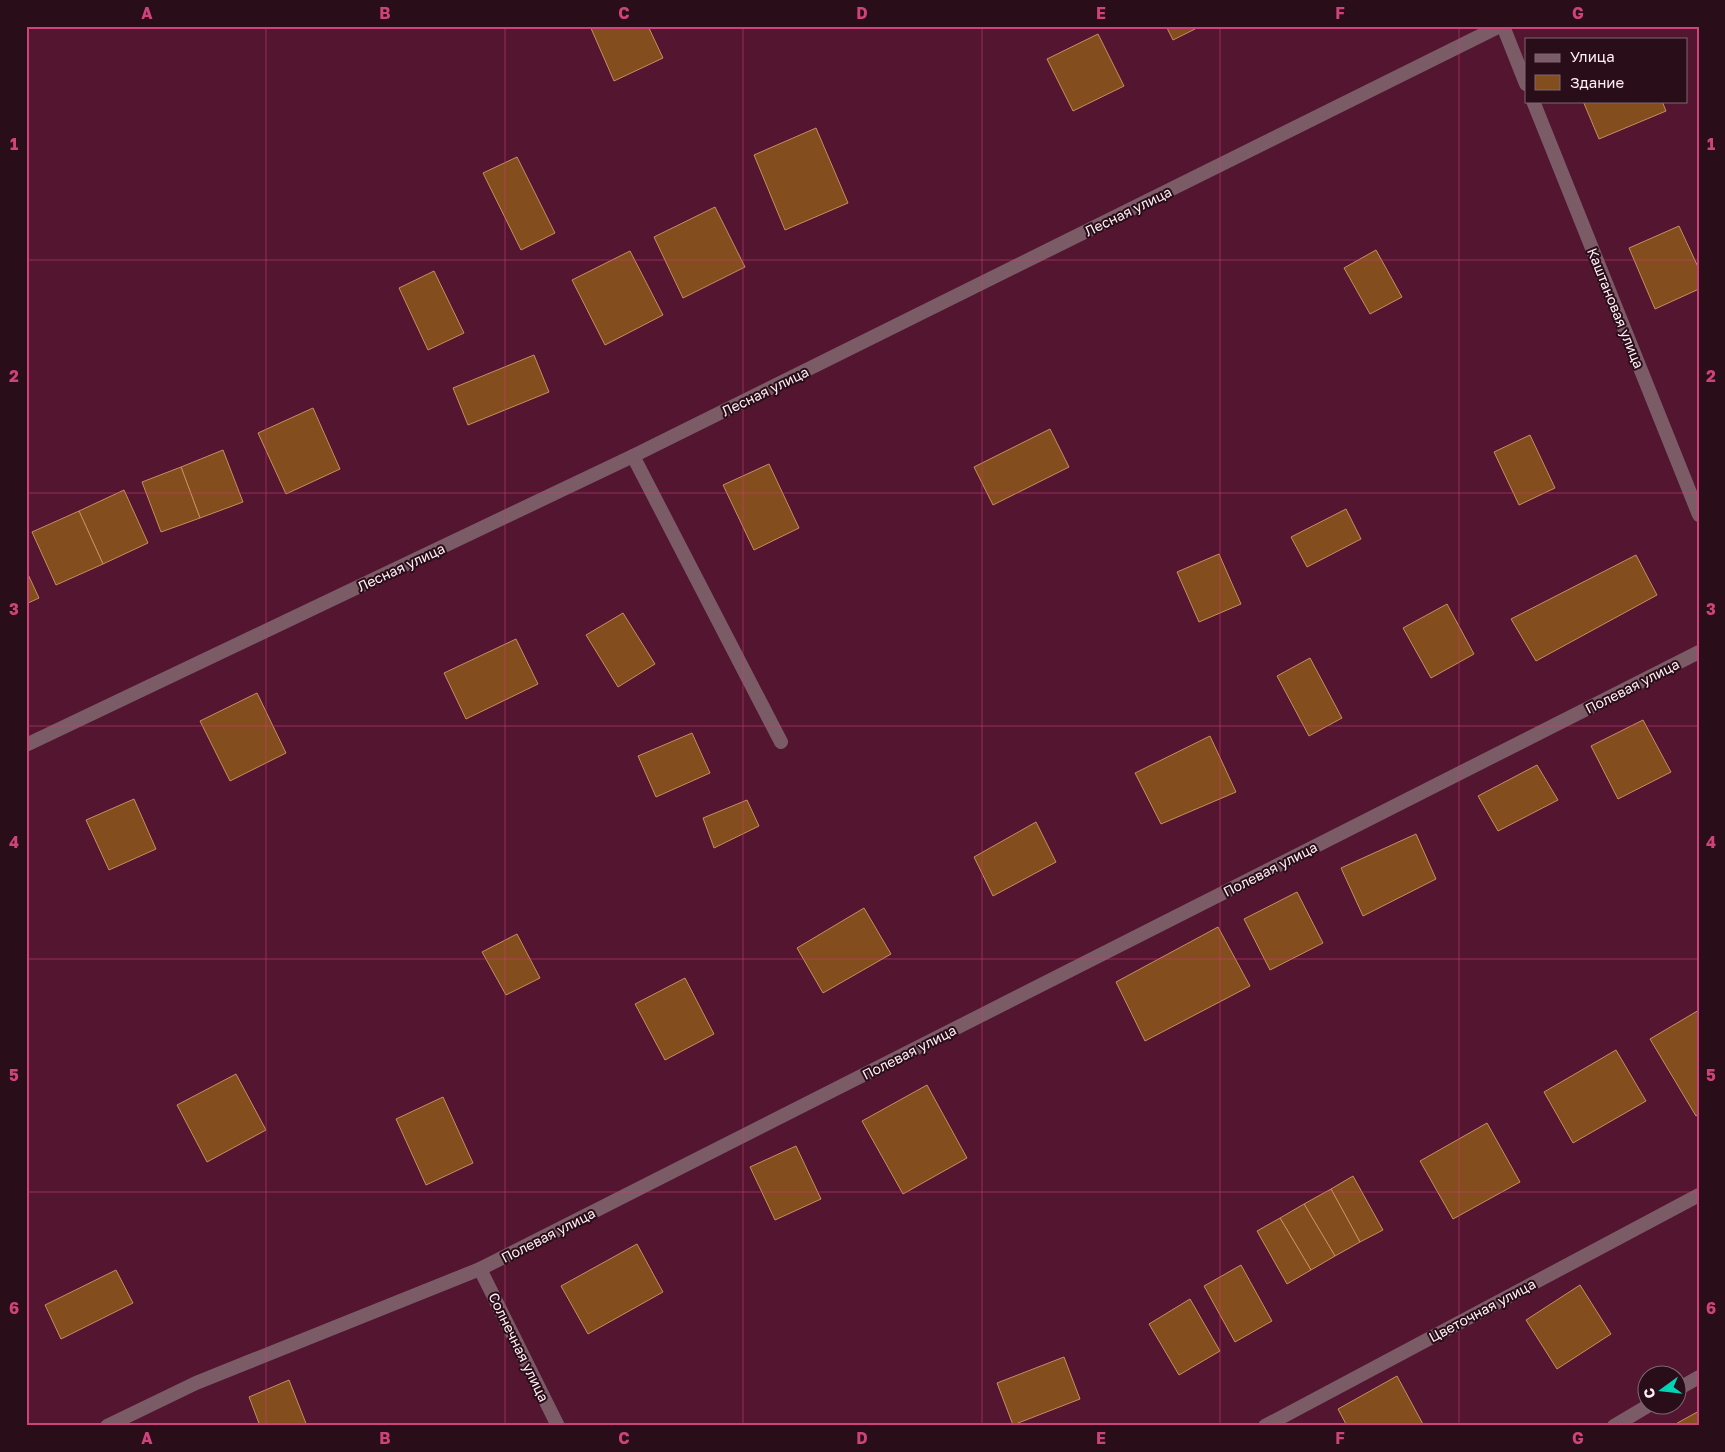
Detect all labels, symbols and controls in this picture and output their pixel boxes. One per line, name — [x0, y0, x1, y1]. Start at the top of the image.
text: A — [141, 3, 153, 23]
text: B — [379, 3, 391, 23]
text: C — [618, 3, 630, 23]
text: D — [856, 3, 868, 23]
text: E — [1096, 3, 1106, 23]
text: F — [1335, 3, 1345, 23]
text: G — [1572, 3, 1584, 23]
legend — [1525, 38, 1688, 102]
text: Улица — [1570, 47, 1615, 65]
text: Здание — [1570, 73, 1624, 91]
text: 1 — [10, 134, 18, 154]
text: 1 — [1707, 134, 1715, 154]
street label: Лесная улица — [1082, 183, 1174, 239]
street label: Каштановая улица — [1584, 245, 1648, 371]
street label: Лесная улица — [719, 363, 811, 419]
text: 2 — [9, 366, 19, 386]
text: 2 — [1706, 366, 1716, 386]
street label: Лесная улица — [354, 539, 448, 595]
text: 3 — [9, 599, 19, 619]
text: 3 — [1706, 599, 1716, 619]
street label: Полевая улица — [1582, 655, 1682, 717]
text: 4 — [9, 832, 19, 852]
text: 4 — [1706, 832, 1716, 852]
street label: Полевая улица — [1220, 838, 1320, 900]
street label: Полевая улица — [859, 1021, 959, 1083]
text: 5 — [9, 1065, 19, 1085]
text: 5 — [1706, 1065, 1716, 1085]
street label: Полевая улица — [498, 1204, 598, 1266]
street label: Цветочная улица — [1426, 1275, 1538, 1345]
street label: Солнечная улица — [485, 1290, 553, 1404]
text: 6 — [9, 1298, 19, 1318]
text: 6 — [1706, 1298, 1716, 1318]
north arrow — [1638, 1364, 1688, 1414]
text: С — [1639, 1386, 1658, 1401]
text: A — [141, 1428, 153, 1448]
text: B — [379, 1428, 391, 1448]
text: C — [618, 1428, 630, 1448]
text: D — [856, 1428, 868, 1448]
text: E — [1096, 1428, 1106, 1448]
text: F — [1335, 1428, 1345, 1448]
text: G — [1572, 1428, 1584, 1448]

